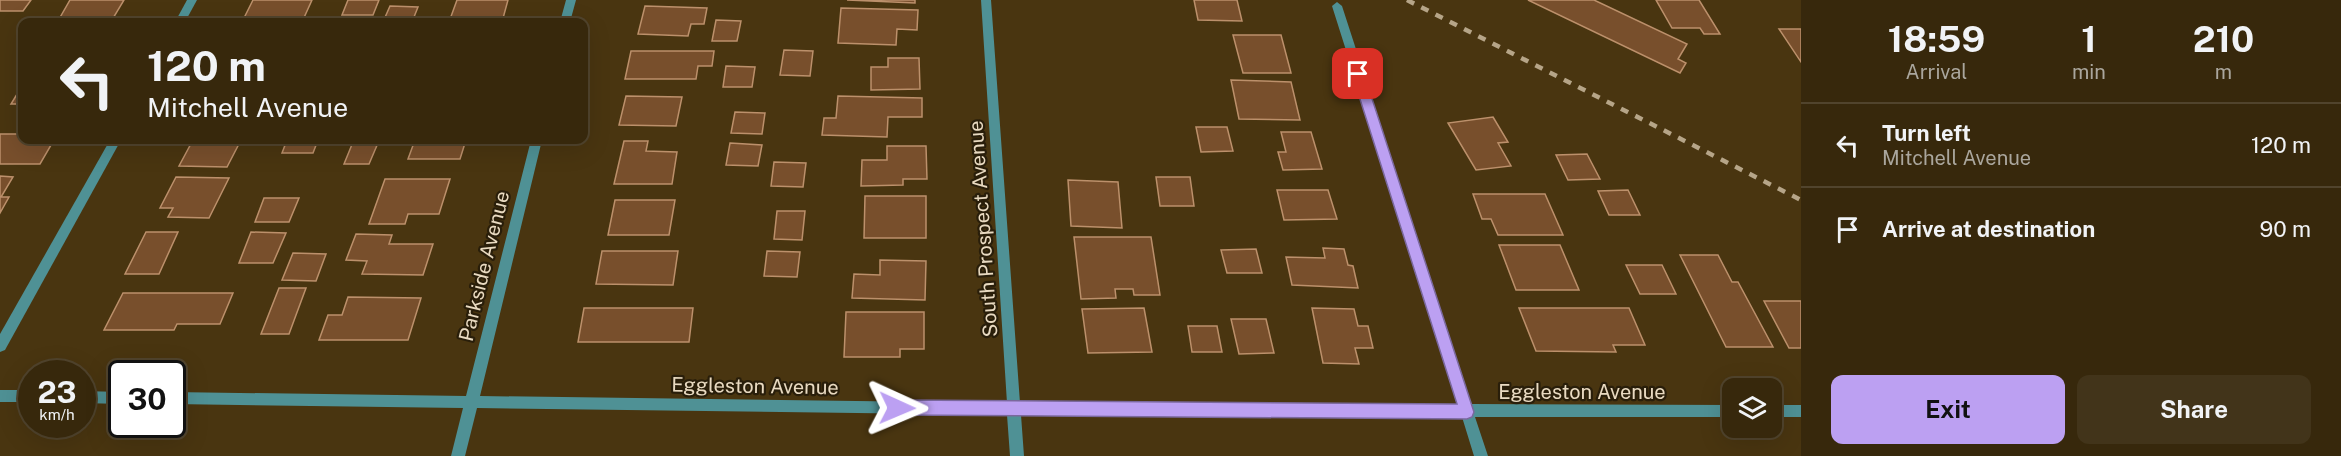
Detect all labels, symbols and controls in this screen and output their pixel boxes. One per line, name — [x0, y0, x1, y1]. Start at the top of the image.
text: 18:59 — [1888, 18, 1985, 60]
text: 1 — [2081, 18, 2097, 60]
text: 210 — [2193, 18, 2254, 60]
text: 120 m — [147, 41, 266, 90]
icon: left — [48, 42, 126, 120]
pin — [1332, 48, 1383, 99]
icon: arrive — [1341, 57, 1374, 90]
text: Arrival — [1906, 60, 1967, 84]
text: min — [2072, 60, 2106, 84]
text: m — [2215, 60, 2232, 84]
text: Mitchell Avenue — [147, 91, 348, 123]
street label: South Prospect Avenue — [963, 120, 1003, 338]
text: Turn left — [1882, 120, 1971, 146]
icon: left — [1831, 129, 1864, 162]
text: 120 m — [2251, 132, 2311, 158]
text: Mitchell Avenue — [1882, 146, 2031, 170]
street label: Parkside Avenue — [454, 188, 514, 344]
icon: arrive — [1831, 213, 1864, 246]
text: Arrive at destination — [1882, 216, 2095, 242]
text: 90 m — [2260, 216, 2311, 242]
speed limit sign: 30 — [108, 360, 186, 438]
street label: Eggleston Avenue — [671, 373, 839, 399]
text: 23 — [37, 374, 77, 410]
button: Exit — [1831, 375, 2065, 444]
button: Share — [2077, 375, 2311, 444]
position arrow — [865, 376, 929, 440]
map controls — [1722, 378, 1782, 438]
button: layers — [1722, 378, 1782, 438]
street label: Eggleston Avenue — [1498, 380, 1666, 404]
text: km/h — [39, 406, 75, 423]

